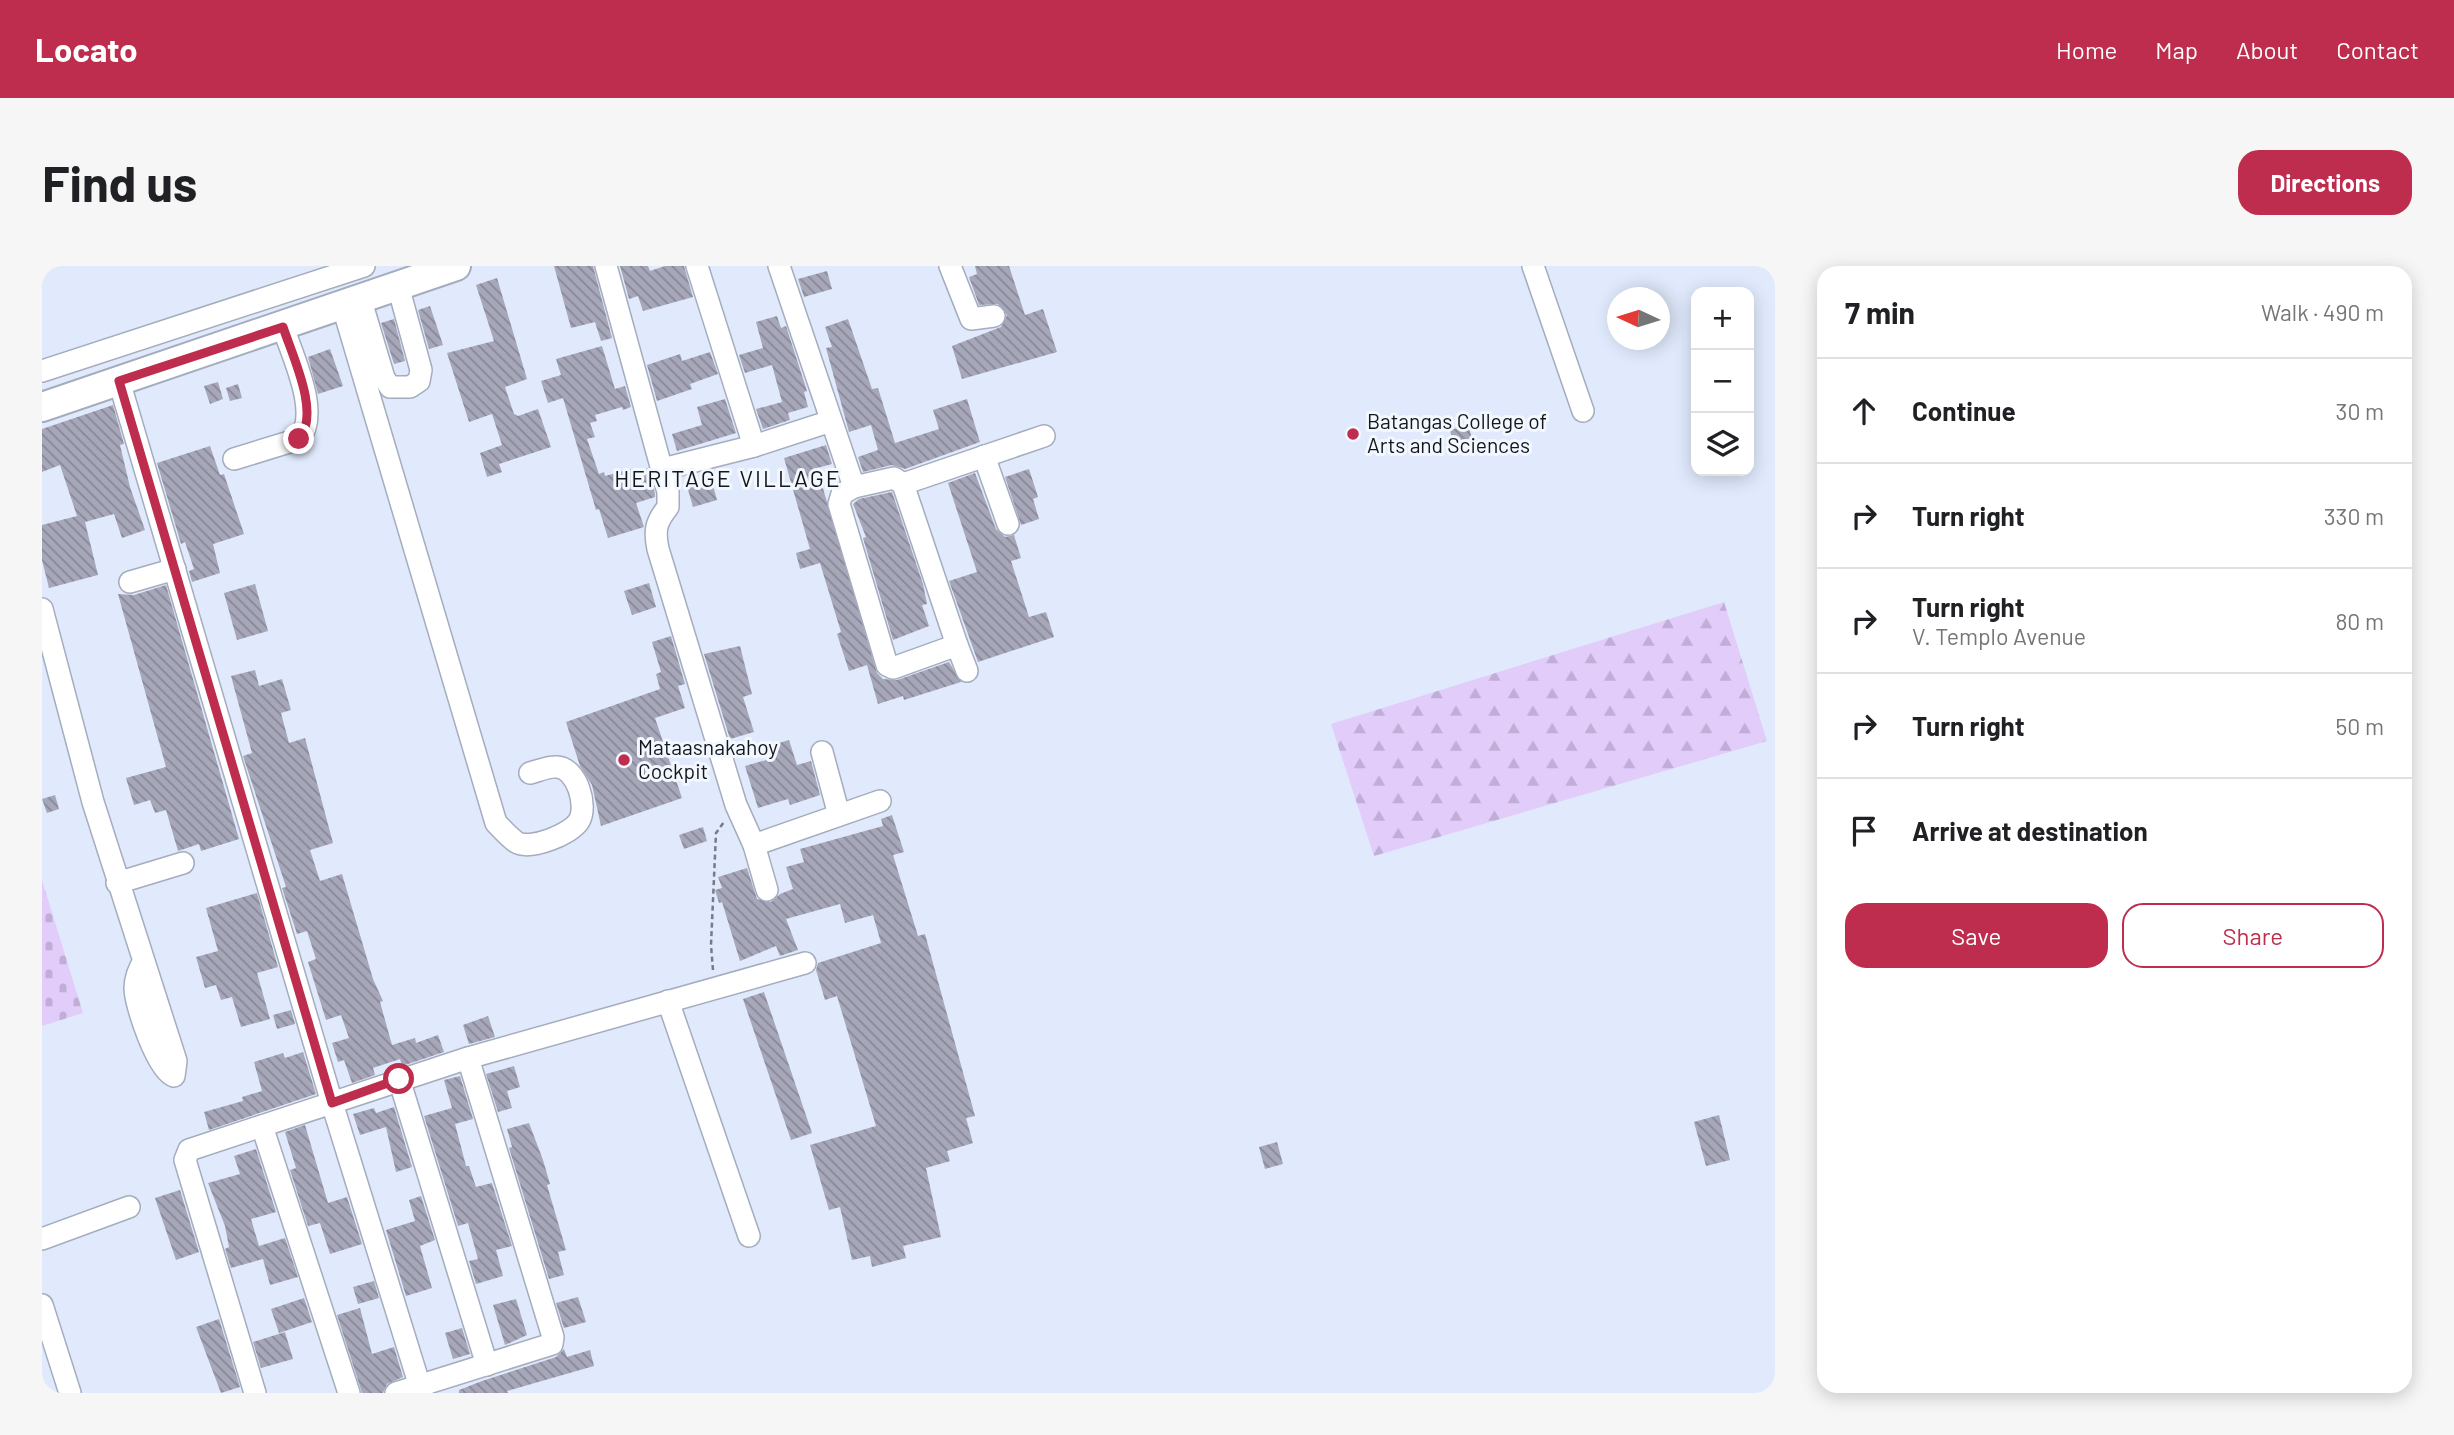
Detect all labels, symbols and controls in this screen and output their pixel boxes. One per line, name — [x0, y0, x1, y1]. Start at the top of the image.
text: Locato — [35, 29, 138, 69]
text: Home — [2056, 35, 2117, 64]
text: Map — [2155, 35, 2198, 64]
text: About — [2236, 35, 2298, 64]
text: Contact — [2336, 35, 2419, 64]
button: Directions — [2238, 150, 2412, 215]
text: Find us — [42, 153, 197, 212]
north arrow — [1607, 287, 1670, 350]
map controls — [1691, 287, 1754, 476]
button: + — [1691, 287, 1754, 350]
text: 7 min — [1845, 294, 1915, 330]
text: Walk · 490 m — [2261, 298, 2384, 326]
button: − — [1691, 350, 1754, 413]
icon: ahead — [1845, 392, 1883, 430]
text: Continue — [1912, 395, 2016, 426]
text: 30 m — [2336, 397, 2384, 425]
place label: Batangas College of Arts and Sciences — [1367, 408, 1547, 457]
button: layers — [1691, 413, 1754, 476]
route end — [283, 423, 314, 454]
marker: Batangas College of Arts and Sciences — [1345, 426, 1361, 442]
district label: HERITAGE VILLAGE — [614, 464, 842, 492]
icon: right — [1845, 497, 1883, 535]
text: Turn right — [1912, 500, 2025, 531]
text: 330 m — [2324, 502, 2384, 530]
text: Turn right — [1912, 591, 2025, 622]
icon: right — [1845, 602, 1883, 640]
text: 80 m — [2335, 607, 2384, 635]
text: V. Templo Avenue — [1912, 622, 2086, 650]
icon: right — [1845, 707, 1883, 745]
text: Turn right — [1912, 710, 2025, 741]
text: 50 m — [2336, 712, 2384, 740]
place label: Mataasnakahoy Cockpit — [638, 734, 778, 783]
marker: Mataasnakahoy Cockpit — [616, 752, 632, 768]
icon: arrive — [1845, 812, 1883, 850]
text: Arrive at destination — [1912, 815, 2148, 846]
button: Save — [1845, 903, 2108, 968]
button: Share — [2122, 903, 2384, 968]
route start — [383, 1063, 414, 1094]

